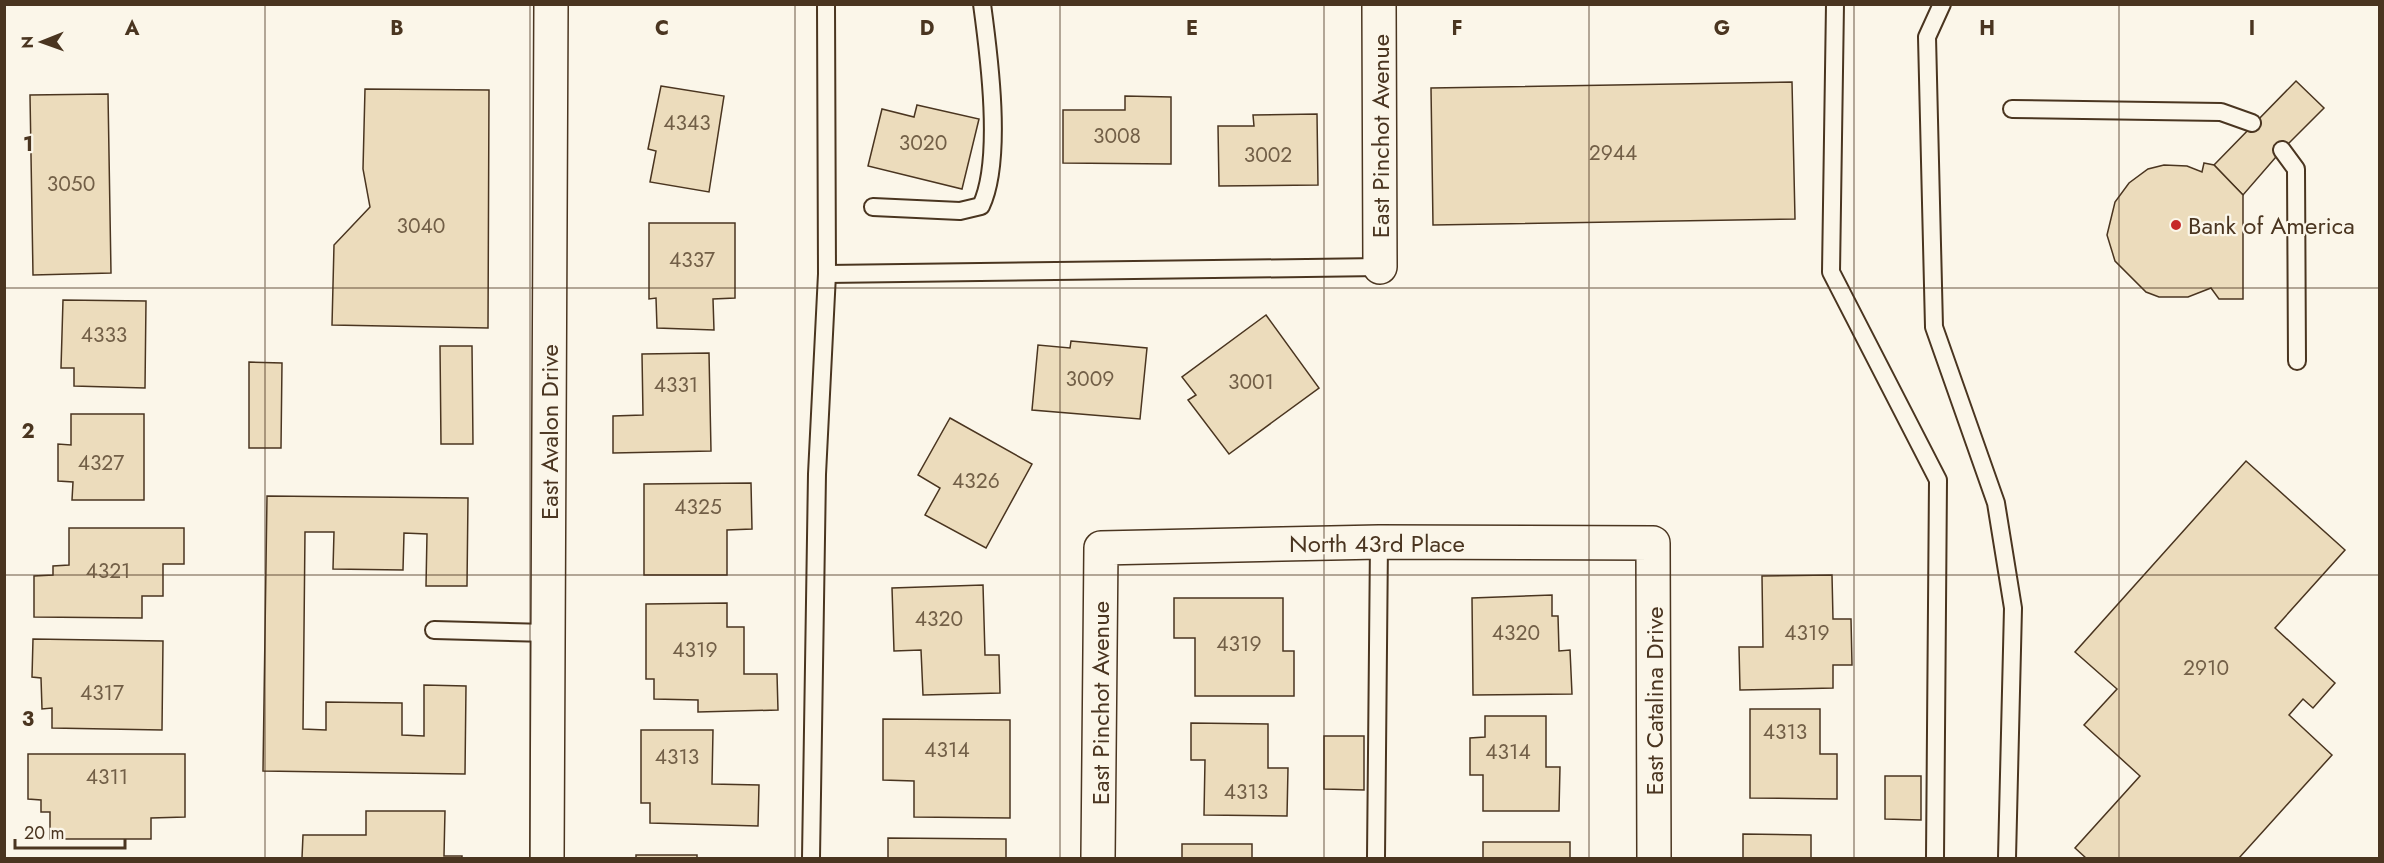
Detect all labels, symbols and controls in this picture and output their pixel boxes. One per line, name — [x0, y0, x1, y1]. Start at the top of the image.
north arrow — [12, 12, 72, 72]
text: A — [124, 14, 140, 43]
text: B — [390, 14, 404, 43]
text: C — [655, 14, 669, 43]
text: D — [920, 14, 934, 43]
text: E — [1186, 14, 1198, 43]
text: F — [1451, 14, 1463, 43]
text: G — [1714, 14, 1730, 43]
text: H — [1979, 14, 1995, 43]
text: I — [2249, 14, 2255, 43]
street label: East Pinchot Avenue — [1363, 34, 1398, 238]
text: N — [16, 36, 39, 49]
house number: 4343 — [663, 108, 711, 138]
house number: 3008 — [1093, 121, 1141, 151]
house number: 3020 — [899, 128, 947, 158]
text: 1 — [23, 130, 33, 159]
house number: 2944 — [1589, 138, 1637, 168]
house number: 3002 — [1244, 140, 1292, 170]
house number: 3050 — [47, 169, 95, 199]
place label: Bank of America — [2188, 208, 2355, 243]
house number: 3040 — [397, 211, 445, 241]
marker: Bank of America — [2169, 218, 2183, 232]
house number: 4337 — [669, 245, 715, 275]
house number: 4333 — [81, 320, 127, 350]
street label: East Avalon Drive — [532, 344, 567, 520]
house number: 3009 — [1066, 364, 1114, 394]
house number: 3001 — [1228, 367, 1274, 397]
house number: 4331 — [654, 370, 698, 400]
text: 2 — [21, 417, 35, 446]
house number: 4327 — [78, 448, 124, 478]
house number: 4326 — [952, 466, 1000, 496]
house number: 4325 — [674, 492, 722, 522]
street label: North 43rd Place — [1289, 526, 1465, 561]
house number: 4321 — [85, 556, 131, 586]
street label: East Pinchot Avenue — [1083, 601, 1118, 805]
house number: 4320 — [915, 604, 963, 634]
street label: East Catalina Drive — [1637, 606, 1672, 796]
house number: 4320 — [1492, 618, 1540, 648]
house number: 4319 — [1784, 618, 1830, 648]
house number: 4319 — [1216, 629, 1262, 659]
house number: 4319 — [672, 635, 718, 665]
house number: 2910 — [2183, 653, 2229, 683]
house number: 4317 — [80, 678, 124, 708]
text: 3 — [22, 705, 34, 734]
house number: 4313 — [1763, 717, 1807, 747]
house number: 4314 — [924, 735, 970, 765]
house number: 4314 — [1485, 737, 1531, 767]
house number: 4313 — [655, 742, 699, 772]
house number: 4311 — [86, 762, 128, 792]
house number: 4313 — [1224, 777, 1268, 807]
scale bar — [15, 812, 124, 850]
text: 20 m — [24, 820, 64, 846]

